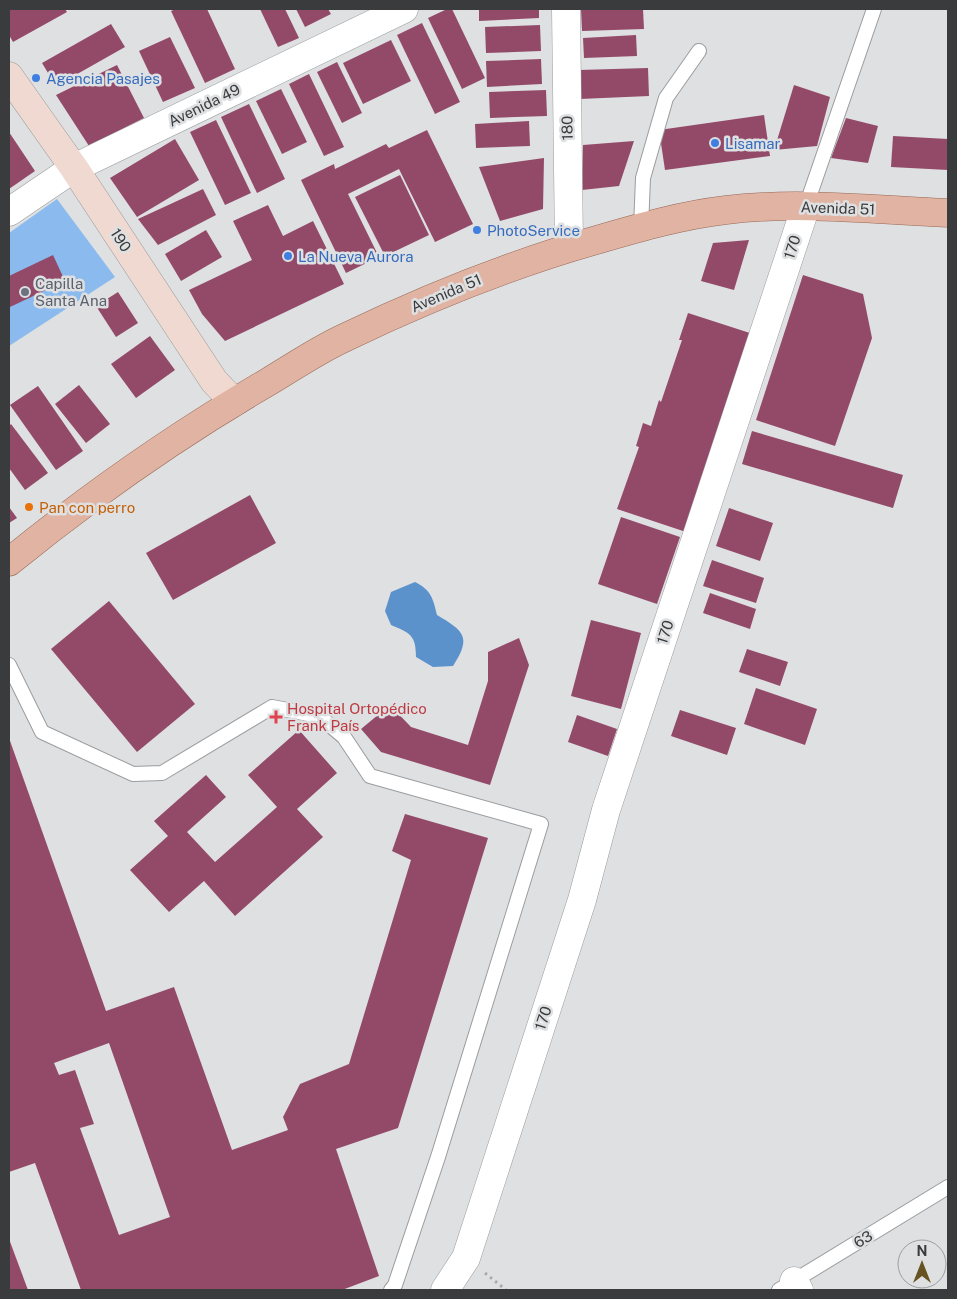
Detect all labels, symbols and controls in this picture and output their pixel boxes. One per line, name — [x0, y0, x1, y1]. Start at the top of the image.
place label: Agencia Pasajes — [46, 70, 160, 87]
marker: Agencia Pasajes — [30, 72, 42, 84]
street label: Avenida 49 — [165, 80, 243, 130]
street label: 180 — [558, 115, 576, 141]
place label: Lisamar — [725, 135, 781, 152]
marker: Lisamar — [709, 137, 721, 149]
street label: Avenida 51 — [800, 198, 876, 218]
place label: PhotoService — [487, 222, 580, 239]
marker: PhotoService — [471, 224, 483, 236]
street label: 190 — [107, 225, 135, 255]
street label: 170 — [780, 233, 804, 261]
place label: La Nueva Aurora — [298, 248, 414, 265]
marker: La Nueva Aurora — [282, 250, 294, 262]
street label: Avenida 51 — [408, 271, 484, 315]
place label: Capilla Santa Ana — [35, 275, 107, 309]
marker: Capilla Santa Ana — [19, 286, 31, 298]
place label: Pan con perro — [39, 499, 135, 516]
marker: Pan con perro — [23, 501, 35, 513]
street label: 170 — [653, 618, 677, 646]
place label: Hospital Ortopédico Frank País — [287, 700, 427, 734]
marker: Hospital Ortopédico Frank País — [269, 710, 283, 724]
street label: 170 — [531, 1004, 555, 1032]
street label: 63 — [851, 1227, 875, 1251]
north arrow — [897, 1239, 947, 1289]
text: N — [917, 1243, 927, 1259]

